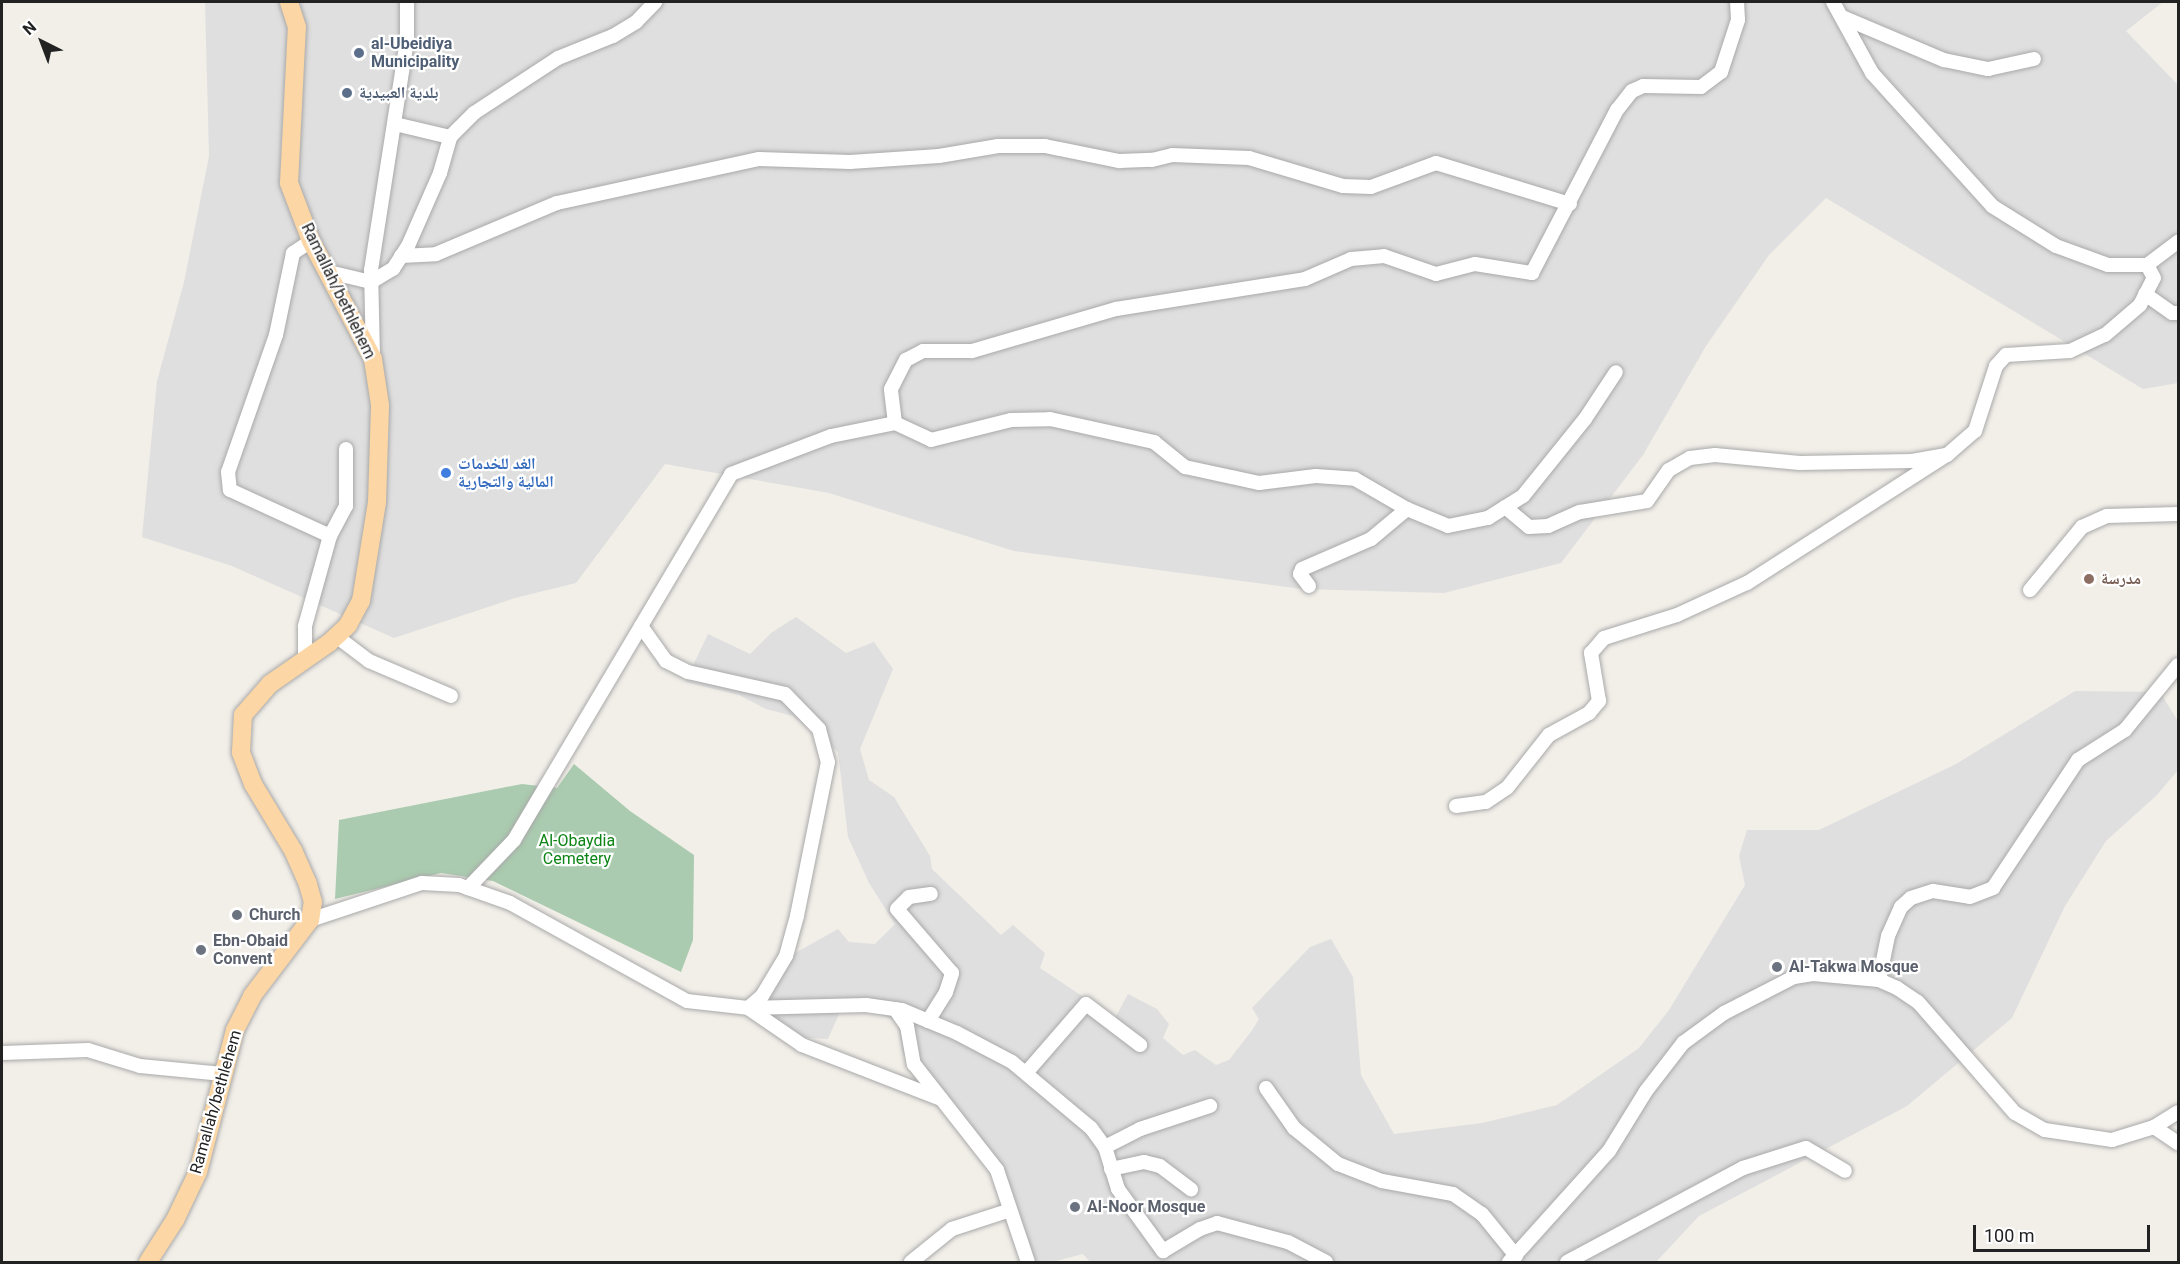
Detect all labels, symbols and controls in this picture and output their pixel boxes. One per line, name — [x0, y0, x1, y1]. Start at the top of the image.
north arrow — [12, 12, 72, 72]
text: N — [19, 17, 40, 39]
place label: al-Ubeidiya Municipality — [371, 34, 459, 72]
marker: al-Ubeidiya Municipality — [352, 46, 366, 60]
place label: بلدية العبيدية — [359, 83, 438, 103]
marker: بلدية العبيدية — [340, 86, 354, 100]
street label: Ramallah/bethlehem — [297, 220, 379, 362]
place label: الغد للخدمات المالية والتجارية — [458, 454, 554, 492]
marker: الغد للخدمات المالية والتجارية — [439, 466, 453, 480]
place label: مدرسة — [2101, 569, 2141, 589]
marker: مدرسة — [2082, 572, 2096, 586]
park label: Al-Obaydia Cemetery — [539, 831, 615, 869]
place label: Church — [249, 905, 300, 925]
marker: Church — [230, 908, 244, 922]
place label: Ebn-Obaid Convent — [213, 931, 288, 969]
marker: Ebn-Obaid Convent — [194, 943, 208, 957]
place label: Al-Takwa Mosque — [1789, 957, 1918, 977]
marker: Al-Takwa Mosque — [1770, 960, 1784, 974]
street label: Ramallah/bethlehem — [186, 1028, 246, 1176]
place label: Al-Noor Mosque — [1087, 1197, 1205, 1217]
marker: Al-Noor Mosque — [1068, 1200, 1082, 1214]
scale bar — [1976, 1213, 2153, 1251]
text: 100 m — [1984, 1225, 2035, 1246]

